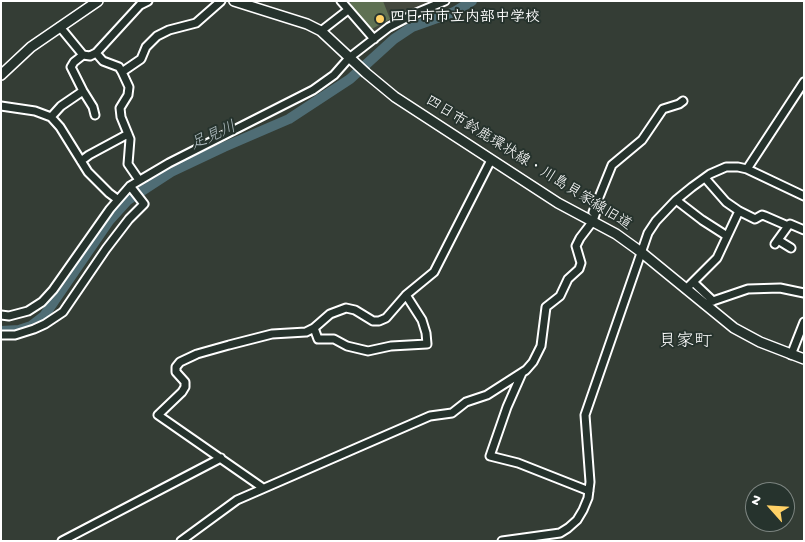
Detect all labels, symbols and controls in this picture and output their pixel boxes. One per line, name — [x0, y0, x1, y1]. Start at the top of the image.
place label: 四日市市立内部中学校 — [390, 10, 540, 28]
marker: 四日市市立内部中学校 — [374, 13, 386, 25]
street label: 四日市鈴鹿環状線・川島貝家線旧道 — [421, 93, 635, 235]
water label: 足見川 — [188, 118, 240, 156]
district label: 貝家町 — [658, 332, 712, 354]
north arrow — [745, 482, 795, 532]
text: N — [747, 493, 767, 508]

